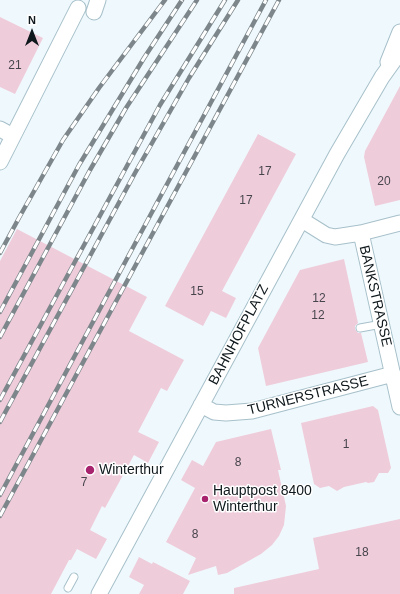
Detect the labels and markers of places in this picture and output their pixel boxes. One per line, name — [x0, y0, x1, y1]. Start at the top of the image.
place label: Winterthur — [99, 462, 164, 478]
marker: Winterthur — [84, 464, 96, 476]
place label: Hauptpost 8400 Winterthur — [213, 483, 312, 516]
marker: Hauptpost 8400 Winterthur — [200, 494, 210, 504]

